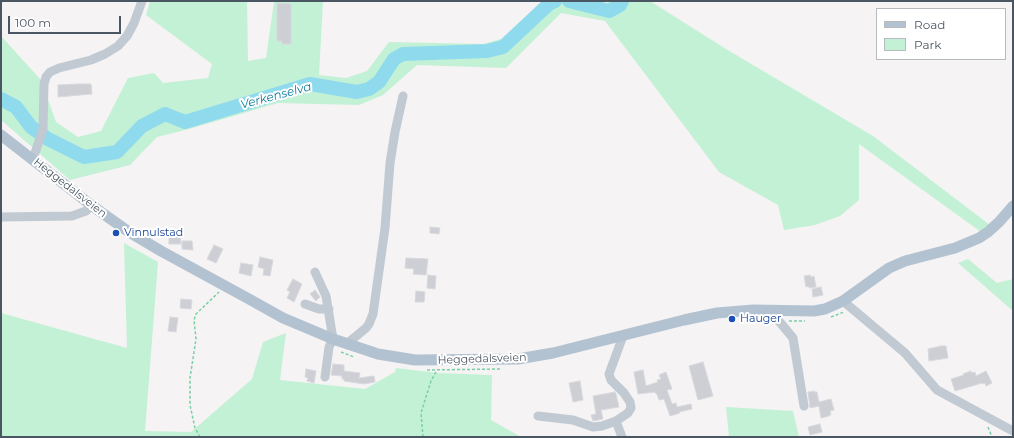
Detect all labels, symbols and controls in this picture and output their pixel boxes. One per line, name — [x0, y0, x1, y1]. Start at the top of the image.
scale bar — [10, 8, 123, 34]
legend — [876, 8, 1006, 60]
text: 100 m — [15, 15, 51, 30]
text: Road — [914, 17, 945, 32]
text: Park — [914, 37, 941, 52]
water label: Verkenselva — [239, 80, 313, 112]
street label: Heggedalsveien — [31, 155, 109, 221]
place label: Vinnulstad — [124, 226, 183, 240]
marker: Vinnulstad — [111, 228, 121, 238]
place label: Hauger — [740, 312, 781, 326]
marker: Hauger — [727, 314, 737, 324]
street label: Heggedalsveien — [437, 351, 527, 367]

